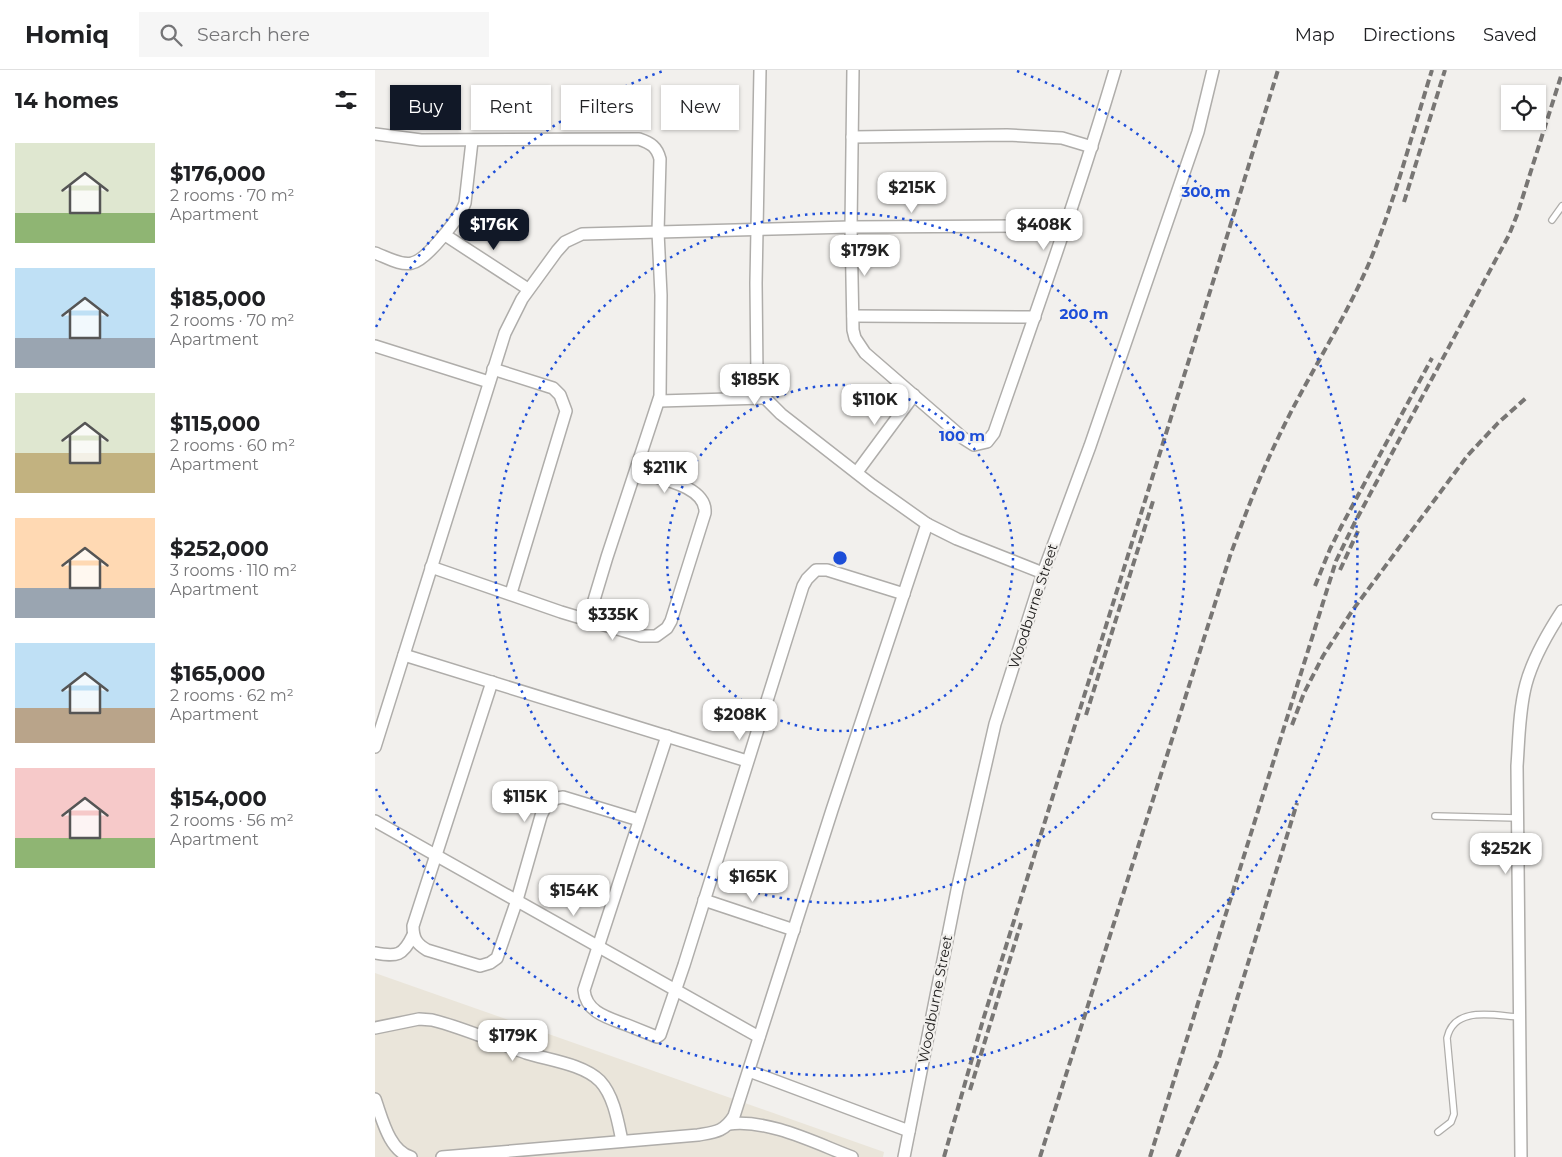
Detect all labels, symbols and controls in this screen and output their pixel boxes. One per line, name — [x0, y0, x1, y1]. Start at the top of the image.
search box — [139, 12, 489, 57]
text: Homiq — [25, 20, 109, 49]
icon: search — [157, 21, 185, 49]
text: Search here — [197, 23, 310, 46]
text: Map — [1295, 24, 1335, 46]
text: Directions — [1363, 24, 1455, 46]
text: Saved — [1483, 24, 1537, 46]
chip: Buy — [390, 85, 461, 130]
chip: Rent — [471, 85, 551, 130]
chip: Filters — [561, 85, 651, 130]
chip: New — [661, 85, 739, 130]
map controls — [1501, 85, 1546, 130]
button: locate — [1501, 85, 1546, 130]
icon: filters — [332, 86, 360, 114]
text: 14 homes — [15, 88, 119, 113]
text: $176,000 — [170, 161, 266, 186]
icon: home — [55, 163, 115, 223]
pin: $215K — [877, 172, 947, 214]
text: $215K — [888, 178, 936, 197]
text: 300 m — [1180, 182, 1231, 201]
text: 2 rooms · 70 m² — [170, 186, 295, 205]
text: Apartment — [170, 205, 259, 224]
pin: $176K — [459, 208, 529, 251]
pin: $408K — [1009, 208, 1079, 251]
text: $176K — [470, 215, 518, 234]
text: $408K — [1017, 215, 1071, 234]
pin: $179K — [830, 234, 900, 277]
text: $179K — [841, 241, 889, 260]
text: $185,000 — [170, 286, 266, 311]
icon: home — [55, 288, 115, 348]
text: 200 m — [1059, 304, 1109, 323]
text: 2 rooms · 70 m² — [170, 311, 295, 330]
text: Apartment — [170, 330, 259, 349]
pin: $185K — [720, 364, 790, 406]
text: $185K — [731, 370, 779, 389]
pin: $110K — [840, 384, 910, 426]
text: $110K — [852, 390, 898, 409]
text: $115,000 — [170, 411, 260, 436]
icon: home — [55, 413, 115, 473]
text: 100 m — [939, 426, 985, 445]
text: 2 rooms · 60 m² — [170, 436, 295, 455]
pin: $211K — [630, 452, 700, 494]
text: Apartment — [170, 455, 259, 474]
text: $211K — [643, 458, 687, 477]
text: $252,000 — [170, 536, 269, 561]
icon: home — [55, 538, 115, 598]
street label: Woodburne Street — [1004, 541, 1062, 671]
centre of rings — [831, 549, 849, 567]
text: 3 rooms · 110 m² — [170, 561, 297, 580]
text: Apartment — [170, 580, 259, 599]
pin: $335K — [578, 598, 648, 641]
text: $335K — [588, 605, 638, 624]
text: $165,000 — [170, 661, 265, 686]
icon: home — [55, 663, 115, 723]
text: 2 rooms · 62 m² — [170, 686, 294, 705]
pin: $208K — [705, 698, 775, 741]
text: Apartment — [170, 705, 259, 724]
text: $208K — [714, 705, 766, 724]
pin: $115K — [490, 780, 560, 823]
text: $154,000 — [170, 786, 267, 811]
text: $115K — [503, 787, 547, 806]
icon: home — [55, 788, 115, 848]
text: 2 rooms · 56 m² — [170, 811, 294, 830]
text: Apartment — [170, 830, 259, 849]
pin: $252K — [1471, 832, 1541, 875]
text: $252K — [1481, 839, 1531, 858]
pin: $165K — [718, 860, 788, 903]
text: $165K — [729, 867, 777, 886]
pin: $154K — [539, 874, 609, 917]
text: $154K — [550, 881, 598, 900]
street label: Woodburne Street — [914, 933, 956, 1065]
pin: $179K — [478, 1020, 548, 1062]
text: $179K — [489, 1026, 537, 1045]

